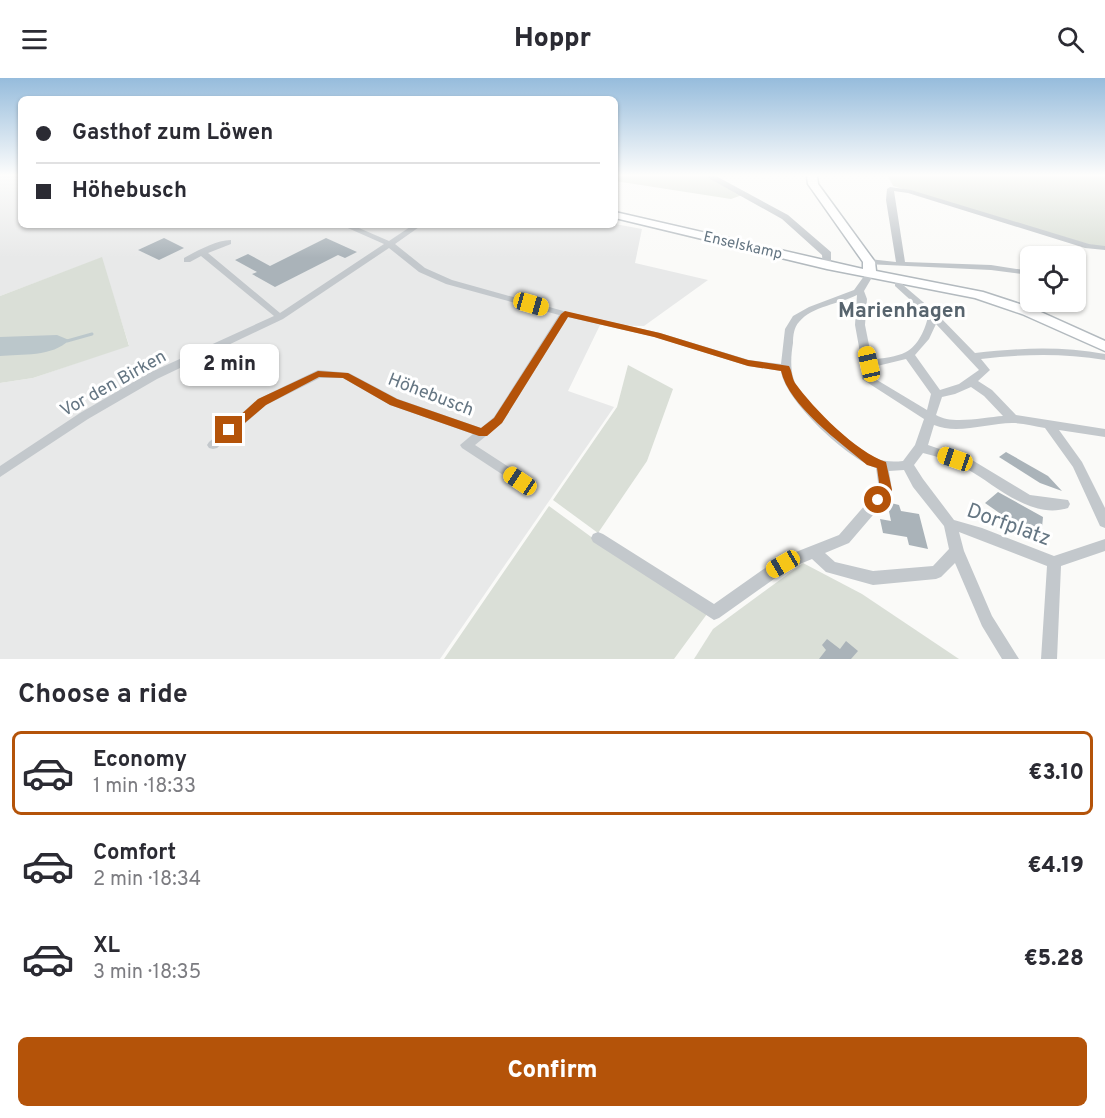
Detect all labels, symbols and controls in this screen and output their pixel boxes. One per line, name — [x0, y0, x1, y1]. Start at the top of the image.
text: Hoppr — [514, 22, 591, 56]
icon: menu — [18, 23, 51, 56]
icon: search — [1054, 23, 1087, 56]
text: Gasthof zum Löwen — [72, 120, 273, 147]
text: Höhebusch — [72, 178, 187, 205]
street label: Enselskamp — [701, 228, 784, 265]
map controls — [1020, 246, 1086, 312]
button: locate — [1020, 246, 1086, 312]
car — [511, 290, 551, 318]
district label: Marienhagen — [838, 298, 966, 325]
callout: 2 min — [180, 343, 278, 385]
car — [856, 344, 882, 384]
street label: Vor den Birken — [57, 346, 171, 423]
text: 2 min — [203, 352, 256, 378]
street label: Höhebusch — [384, 368, 477, 422]
route end — [215, 416, 242, 443]
car — [935, 445, 975, 473]
car — [500, 463, 540, 499]
route start — [864, 486, 891, 513]
street label: Dorfplatz — [963, 498, 1054, 553]
car — [763, 547, 803, 581]
text: Choose a ride — [18, 678, 188, 712]
icon: car — [21, 746, 75, 800]
text: Economy — [93, 747, 187, 774]
text: €3.10 — [1028, 760, 1084, 787]
text: 1 min · 18:33 — [93, 774, 196, 800]
icon: car — [21, 839, 75, 893]
text: Comfort — [93, 840, 176, 867]
text: €4.19 — [1028, 853, 1084, 880]
text: 2 min · 18:34 — [93, 867, 201, 893]
icon: car — [21, 932, 75, 986]
text: XL — [93, 933, 120, 960]
text: €5.28 — [1024, 946, 1084, 973]
text: 3 min · 18:35 — [93, 960, 201, 986]
button: Confirm — [18, 1037, 1087, 1106]

